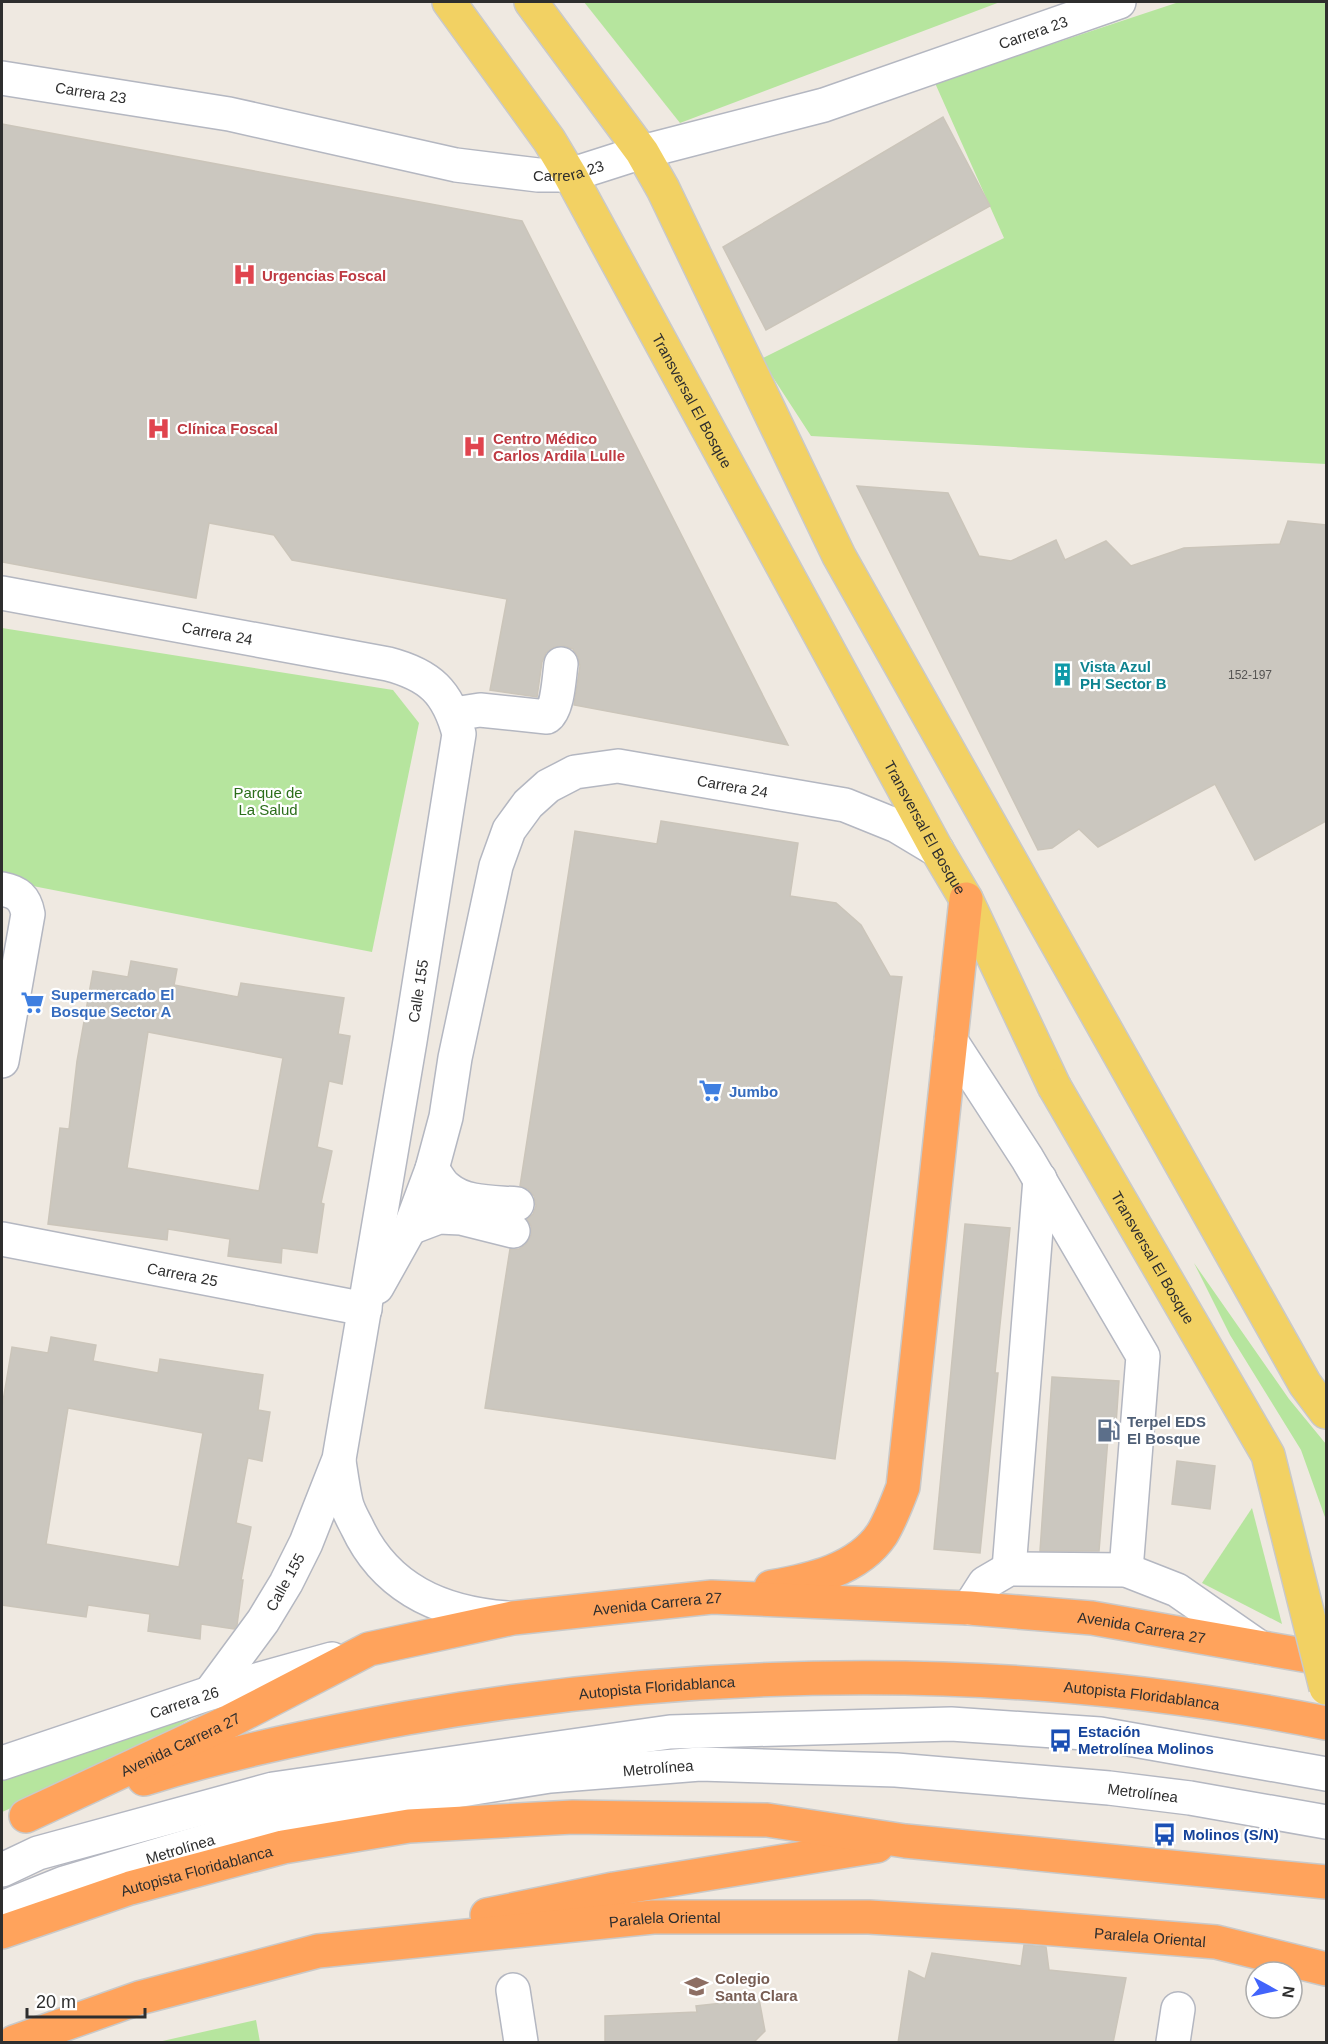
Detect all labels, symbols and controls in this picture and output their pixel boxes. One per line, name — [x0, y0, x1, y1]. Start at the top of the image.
street label: Carrera 23 — [996, 12, 1070, 52]
street label: Carrera 23 — [54, 78, 128, 106]
street label: Carrera 23 — [533, 156, 606, 184]
hospital icon: Urgencias Foscal — [231, 262, 257, 288]
place label: Urgencias Foscal — [262, 267, 386, 284]
street label: Transversal El Bosque — [649, 330, 736, 471]
hospital icon: Clínica Foscal — [146, 415, 172, 441]
place label: Clínica Foscal — [177, 420, 278, 437]
place label: Centro Médico Carlos Ardila Lulle — [493, 430, 625, 464]
hospital icon: Centro Médico Carlos Ardila Lulle — [462, 434, 488, 460]
street label: Carrera 24 — [181, 618, 254, 647]
place label: Vista Azul PH Sector B — [1080, 658, 1167, 692]
building icon: Vista Azul PH Sector B — [1049, 662, 1075, 688]
house number: 152-197 — [1228, 668, 1272, 682]
street label: Transversal El Bosque — [881, 757, 970, 897]
street label: Carrera 24 — [696, 771, 769, 800]
park label: Parque de La Salud — [233, 784, 303, 818]
street label: Calle 155 — [405, 958, 431, 1024]
place label: Supermercado El Bosque Sector A — [51, 986, 174, 1020]
supermarket icon: Supermercado El Bosque Sector A — [20, 990, 46, 1016]
supermarket icon: Jumbo — [698, 1078, 724, 1104]
place label: Jumbo — [729, 1083, 778, 1100]
street label: Transversal El Bosque — [1108, 1188, 1198, 1327]
street label: Carrera 25 — [146, 1259, 219, 1289]
place label: Terpel EDS El Bosque — [1127, 1413, 1206, 1447]
fuel station icon: Terpel EDS El Bosque — [1096, 1417, 1122, 1443]
street label: Calle 155 — [262, 1550, 308, 1614]
street label: Avenida Carrera 27 — [592, 1588, 722, 1618]
street label: Avenida Carrera 27 — [1077, 1608, 1207, 1646]
street label: Autopista Floridablanca — [578, 1672, 736, 1702]
street label: Autopista Floridablanca — [1063, 1678, 1222, 1713]
street label: Carrera 26 — [147, 1683, 220, 1721]
street label: Avenida Carrera 27 — [118, 1709, 243, 1779]
place label: Estación Metrolínea Molinos — [1078, 1723, 1214, 1757]
bus stop icon: Estación Metrolínea Molinos — [1047, 1727, 1073, 1753]
street label: Metrolínea — [622, 1756, 695, 1779]
street label: Metrolínea — [1107, 1779, 1180, 1805]
bus stop icon: Molinos (S/N) — [1152, 1821, 1178, 1847]
place label: Molinos (S/N) — [1183, 1826, 1279, 1843]
street label: Metrolínea — [144, 1830, 217, 1867]
street label: Autopista Floridablanca — [118, 1842, 275, 1899]
street label: Paralela Oriental — [608, 1909, 721, 1930]
street label: Paralela Oriental — [1094, 1924, 1206, 1950]
north arrow — [1244, 1960, 1304, 2020]
place label: Colegio Santa Clara — [715, 1970, 798, 2004]
school or university icon: Colegio Santa Clara — [684, 1974, 710, 2000]
scale bar — [27, 1981, 146, 2019]
text: N — [1279, 1985, 1298, 1999]
text: 20 m — [36, 1992, 76, 2012]

